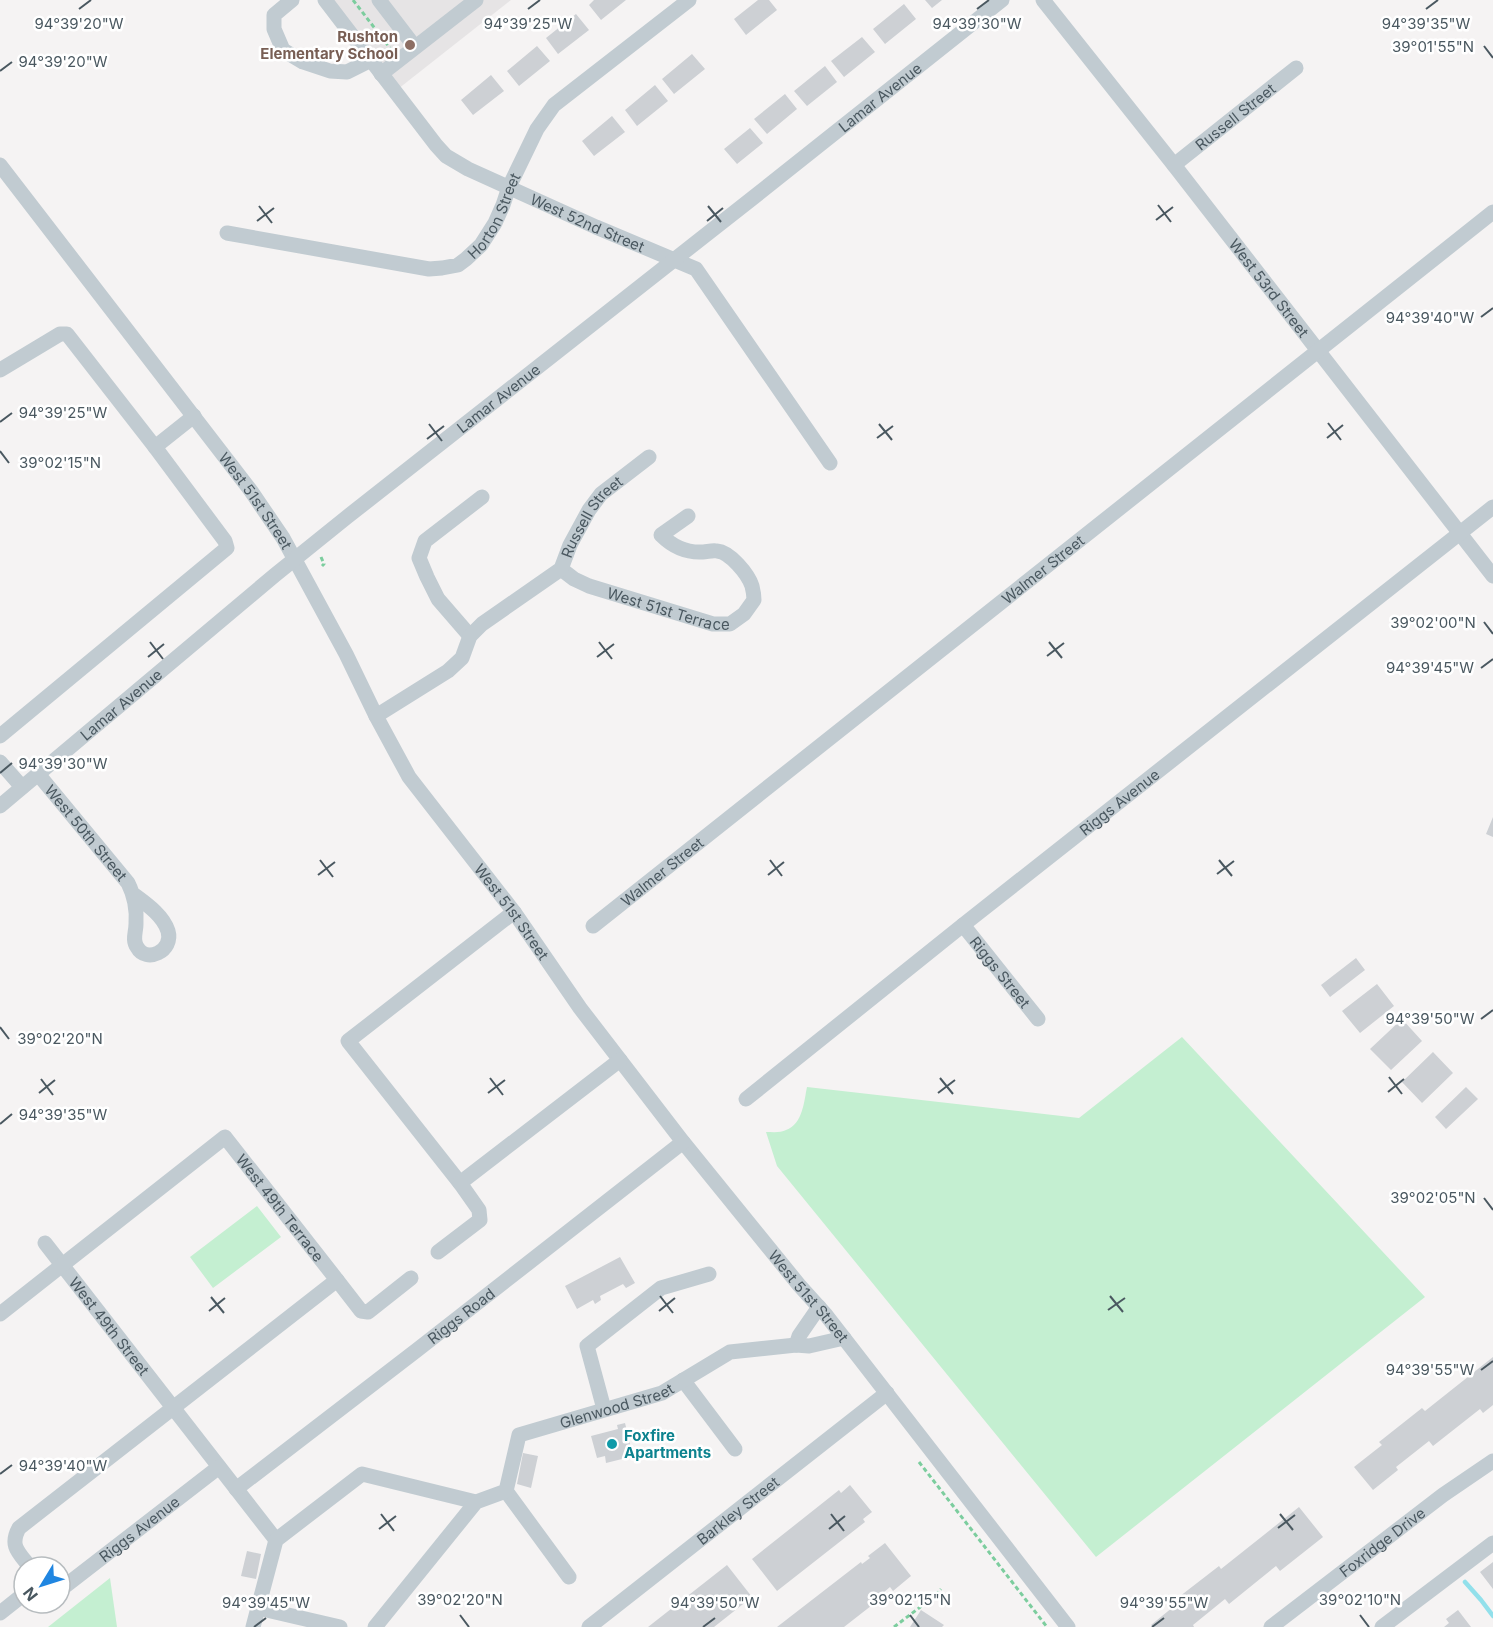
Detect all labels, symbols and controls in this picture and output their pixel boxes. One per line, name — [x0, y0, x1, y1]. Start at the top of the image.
text: 94°39'20"W — [35, 14, 124, 33]
text: 94°39'25"W — [484, 14, 573, 33]
text: 94°39'30"W — [932, 14, 1022, 33]
text: 94°39'35"W — [1382, 14, 1471, 33]
place label: Rushton Elementary School — [260, 27, 398, 63]
text: 39°01'55"N — [1392, 37, 1474, 56]
marker: Rushton Elementary School — [403, 38, 417, 52]
text: 94°39'20"W — [19, 52, 108, 71]
street label: Lamar Avenue — [834, 58, 925, 136]
street label: Russell Street — [1191, 79, 1279, 154]
street label: Horton Street — [463, 169, 524, 263]
street label: West 52nd Street — [527, 189, 648, 256]
street label: West 53rd Street — [1225, 235, 1313, 341]
text: 94°39'40"W — [1386, 308, 1475, 327]
street label: Lamar Avenue — [453, 359, 544, 437]
text: 94°39'25"W — [19, 403, 108, 422]
street label: West 51st Street — [215, 448, 297, 552]
text: 39°02'15"N — [19, 453, 101, 472]
street label: Russell Street — [557, 472, 626, 560]
street label: Walmer Street — [998, 531, 1088, 608]
street label: West 51st Terrace — [605, 583, 730, 634]
text: 39°02'00"N — [1390, 613, 1476, 632]
text: 94°39'45"W — [1386, 658, 1474, 677]
street label: Lamar Avenue — [76, 665, 166, 744]
text: 94°39'30"W — [18, 754, 108, 773]
street label: Riggs Avenue — [1075, 764, 1163, 839]
street label: West 50th Street — [41, 781, 132, 885]
street label: Walmer Street — [617, 833, 707, 910]
street label: West 51st Street — [470, 860, 553, 963]
street label: Riggs Street — [966, 932, 1035, 1012]
text: 94°39'50"W — [1386, 1009, 1475, 1028]
text: 39°02'20"N — [17, 1029, 103, 1048]
text: 94°39'35"W — [19, 1105, 108, 1124]
street label: West 49th Terrace — [232, 1150, 328, 1265]
text: 39°02'05"N — [1390, 1188, 1476, 1207]
street label: West 51st Street — [765, 1246, 853, 1346]
street label: West 49th Street — [65, 1273, 154, 1379]
street label: Riggs Road — [424, 1283, 498, 1348]
text: 94°39'55"W — [1386, 1360, 1475, 1379]
street label: Glenwood Street — [557, 1379, 677, 1432]
place label: Foxfire Apartments — [624, 1426, 711, 1462]
marker: Foxfire Apartments — [605, 1437, 619, 1451]
text: 94°39'40"W — [19, 1456, 108, 1475]
street label: Barkley Street — [693, 1472, 783, 1548]
street label: Riggs Avenue — [95, 1492, 183, 1566]
street label: Foxridge Drive — [1335, 1503, 1429, 1581]
north arrow — [12, 1555, 72, 1615]
text: N — [19, 1583, 42, 1605]
text: 39°02'20"N — [417, 1590, 503, 1609]
text: 39°02'15"N — [869, 1590, 951, 1609]
text: 39°02'10"N — [1319, 1590, 1401, 1609]
text: 94°39'45"W — [222, 1593, 310, 1612]
text: 94°39'50"W — [671, 1593, 760, 1612]
text: 94°39'55"W — [1120, 1593, 1209, 1612]

